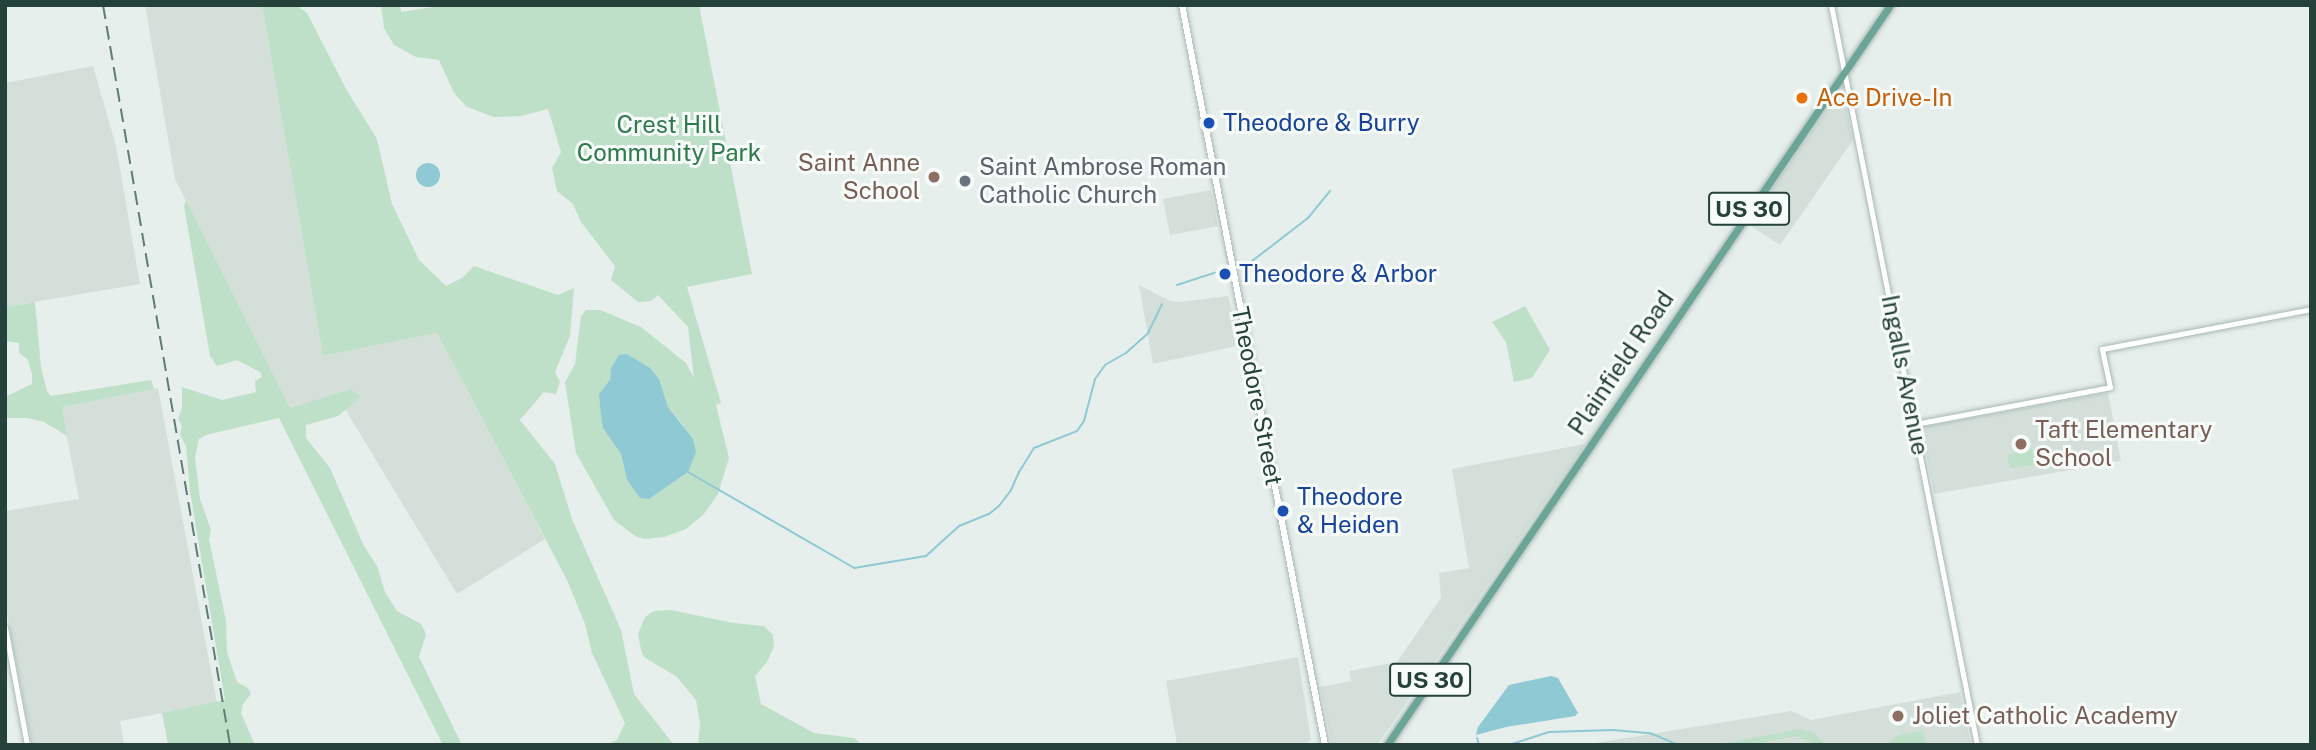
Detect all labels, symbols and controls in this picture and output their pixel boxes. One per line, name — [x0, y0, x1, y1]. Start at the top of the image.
place label: Ace Drive-In — [1816, 84, 1952, 112]
marker: Ace Drive-In — [1794, 90, 1810, 106]
place label: Theodore & Burry — [1223, 109, 1420, 137]
park label: Crest Hill Community Park — [577, 111, 761, 167]
marker: Theodore & Burry — [1201, 115, 1217, 131]
place label: Saint Anne School — [798, 149, 920, 205]
place label: Saint Ambrose Roman Catholic Church — [979, 153, 1226, 209]
marker: Saint Anne School — [926, 169, 942, 185]
marker: Saint Ambrose Roman Catholic Church — [957, 173, 973, 189]
road number: US 30 — [1707, 190, 1791, 229]
place label: Theodore & Arbor — [1239, 260, 1437, 288]
marker: Theodore & Arbor — [1217, 266, 1233, 282]
street label: Plainfield Road — [1562, 285, 1680, 441]
street label: Ingalls Avenue — [1875, 292, 1935, 458]
street label: Theodore Street — [1226, 304, 1288, 488]
place label: Taft Elementary School — [2035, 416, 2212, 472]
marker: Taft Elementary School — [2013, 436, 2029, 452]
place label: Theodore & Heiden — [1297, 483, 1403, 539]
marker: Theodore & Heiden — [1275, 503, 1291, 519]
road number: US 30 — [1388, 660, 1472, 700]
place label: Joliet Catholic Academy — [1912, 702, 2178, 730]
marker: Joliet Catholic Academy — [1890, 708, 1906, 724]

